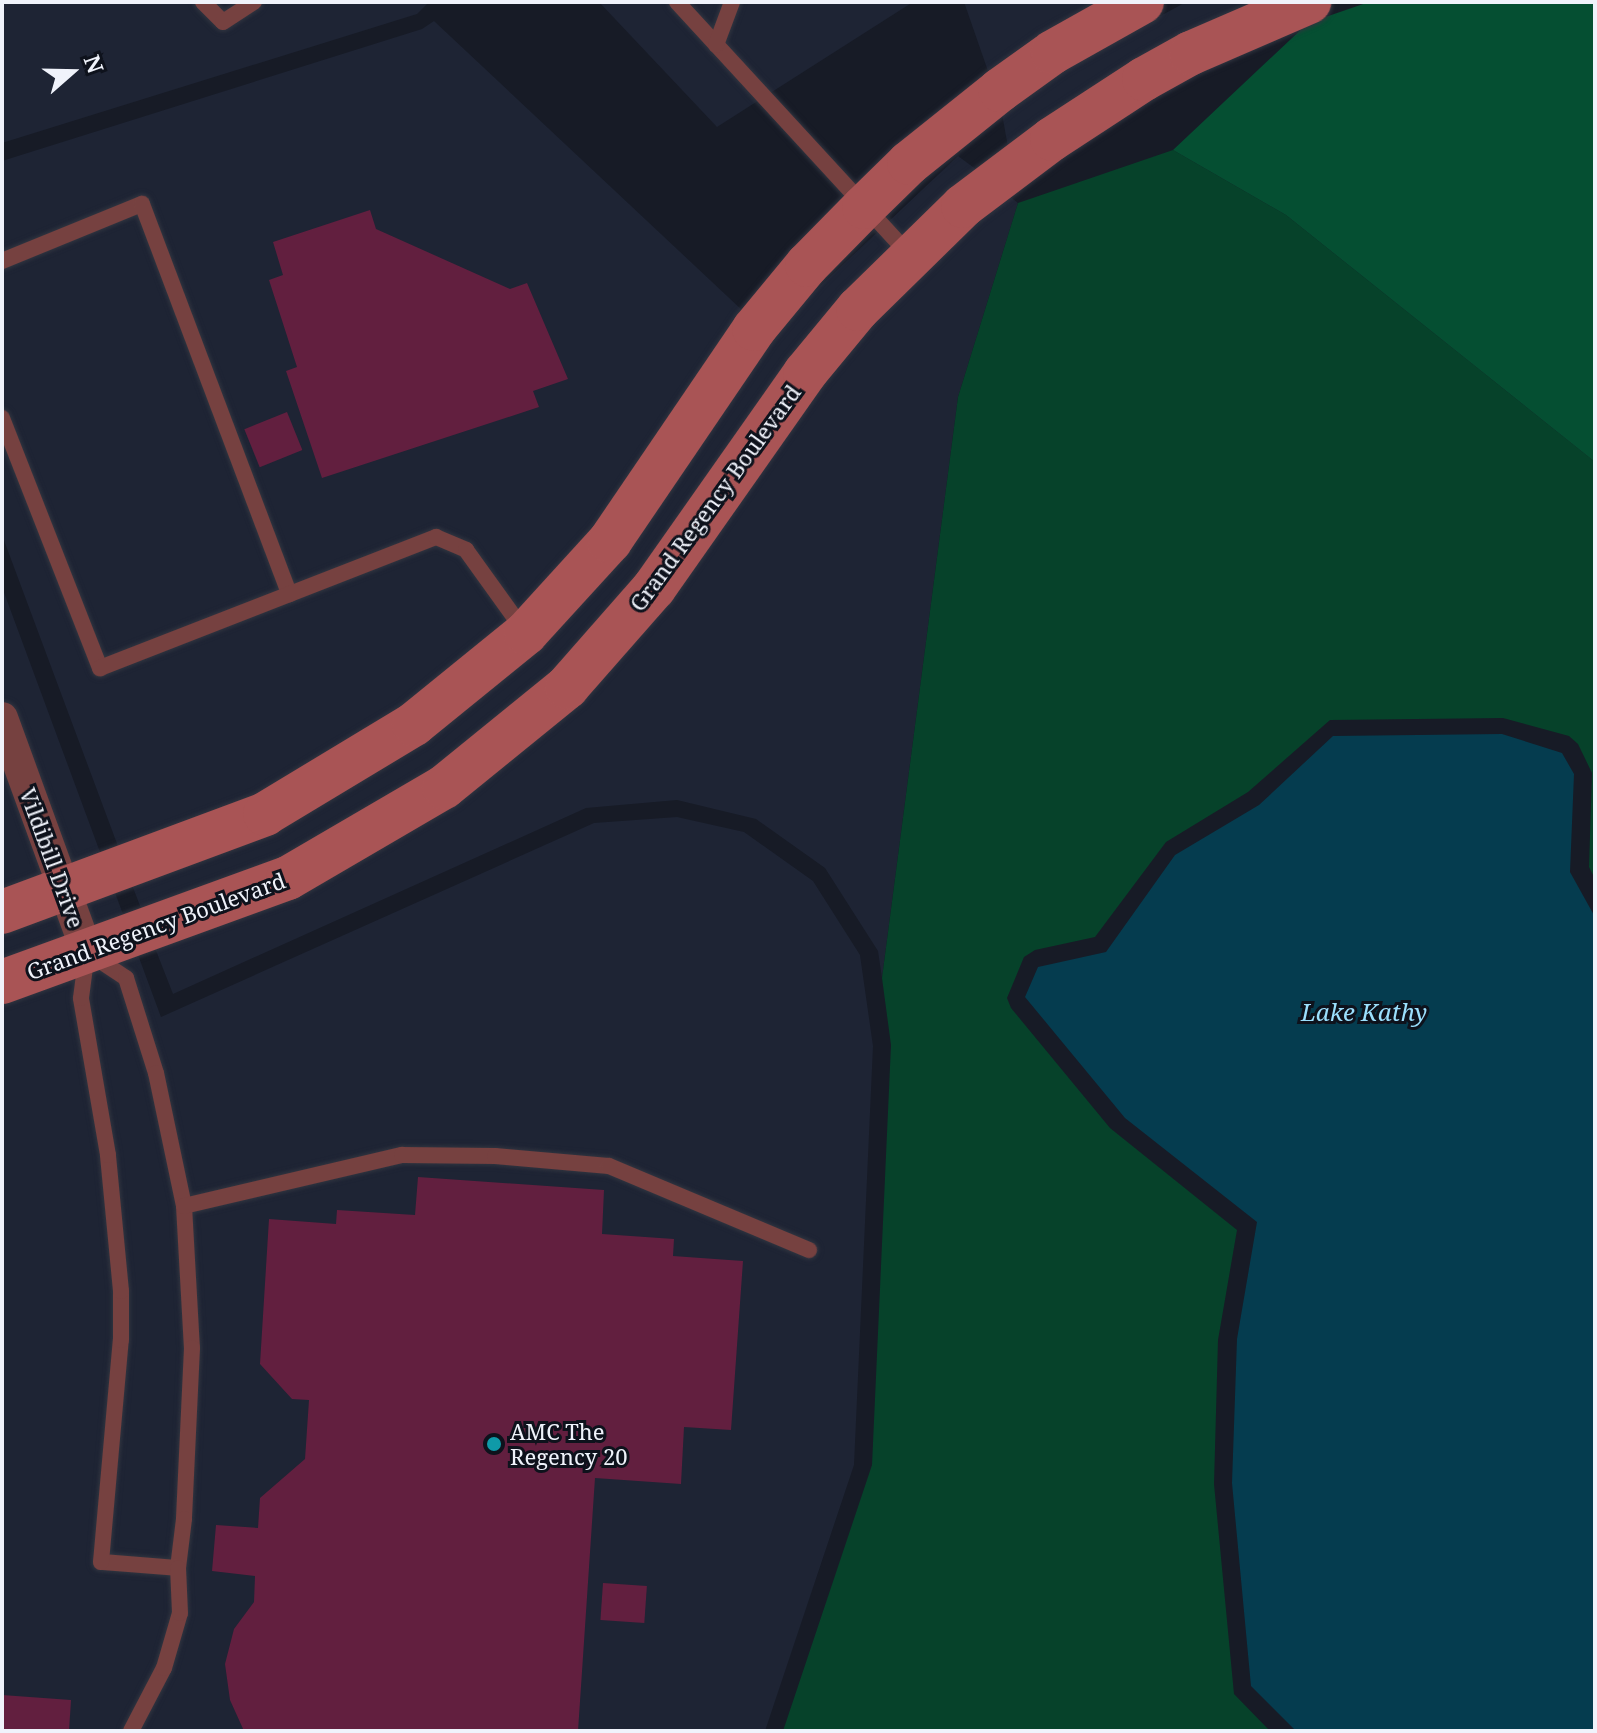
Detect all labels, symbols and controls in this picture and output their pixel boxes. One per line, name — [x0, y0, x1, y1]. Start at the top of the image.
north arrow — [32, 32, 112, 112]
text: N — [77, 51, 112, 77]
street label: Grand Regency Boulevard — [624, 380, 806, 616]
street label: Vildibill Drive — [14, 784, 90, 932]
street label: Grand Regency Boulevard — [23, 867, 289, 985]
water label: Lake Kathy — [1301, 998, 1427, 1026]
place label: AMC The Regency 20 — [510, 1418, 628, 1470]
marker: AMC The Regency 20 — [485, 1435, 503, 1453]

